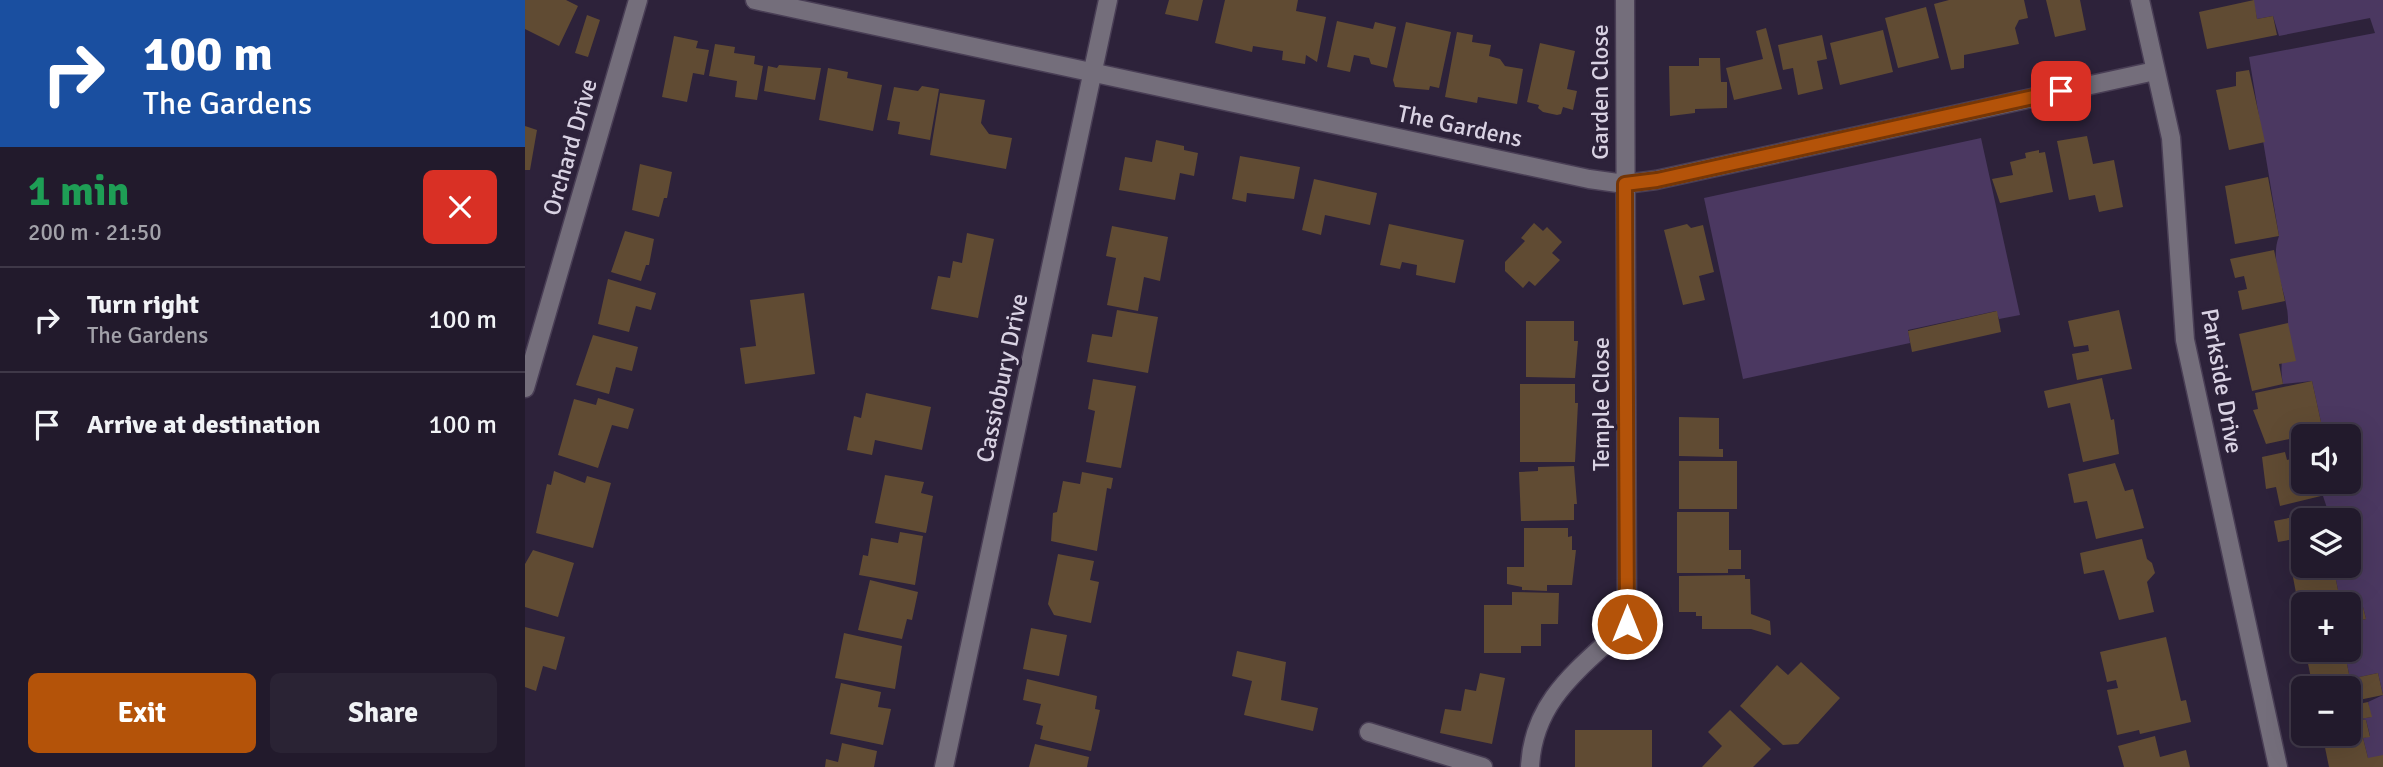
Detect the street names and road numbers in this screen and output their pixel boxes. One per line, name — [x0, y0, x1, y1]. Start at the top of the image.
street label: Garden Close — [1585, 24, 1615, 160]
street label: Orchard Drive — [536, 75, 604, 219]
street label: The Gardens — [1395, 98, 1525, 154]
street label: Cassiobury Drive — [969, 291, 1035, 465]
street label: Parkside Drive — [2194, 306, 2250, 456]
street label: Temple Close — [1586, 337, 1616, 471]

